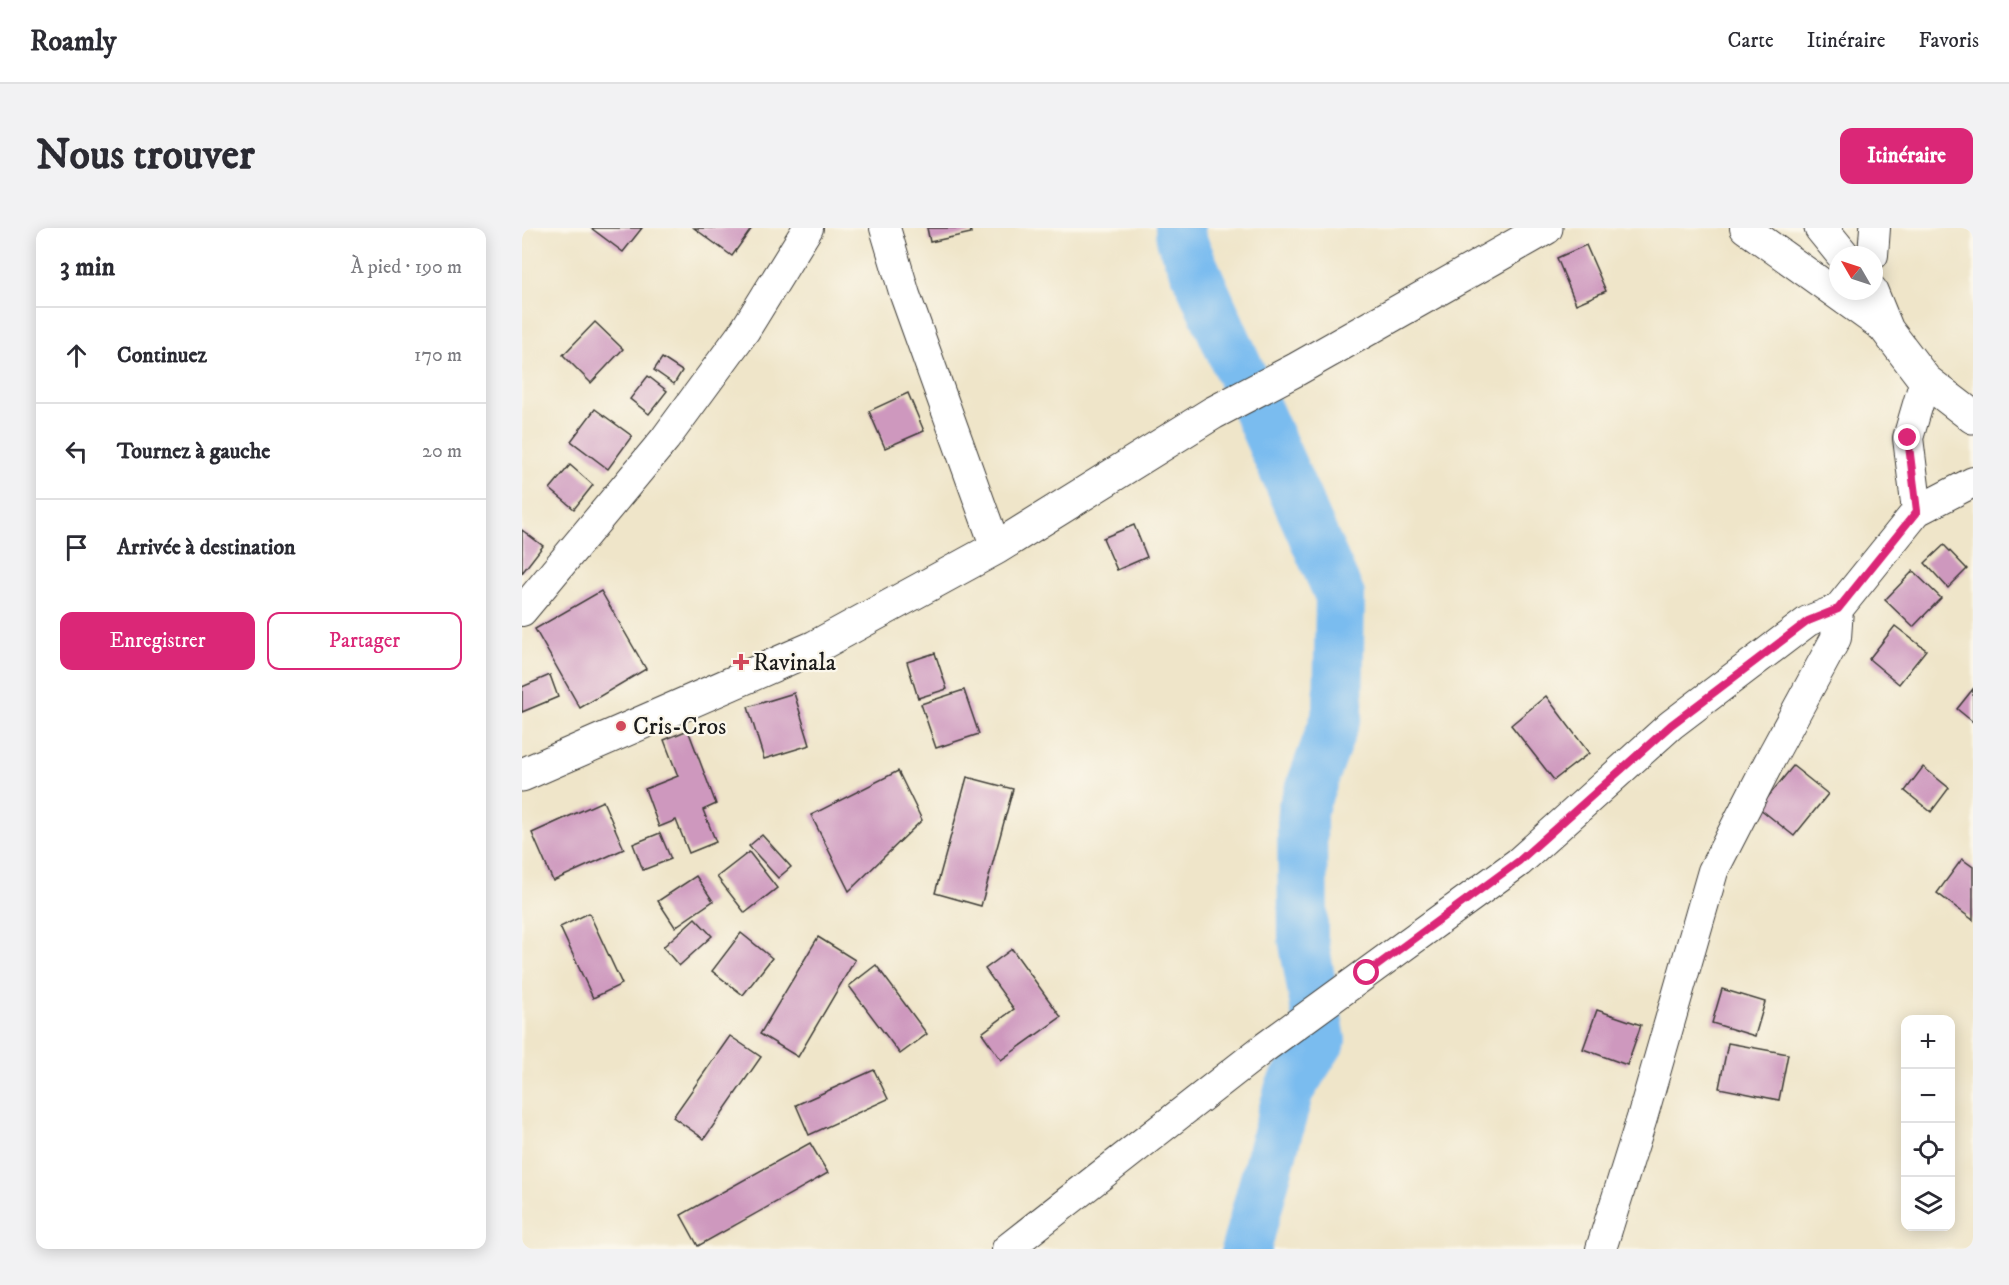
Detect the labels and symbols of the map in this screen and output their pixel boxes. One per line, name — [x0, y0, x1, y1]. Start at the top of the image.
north arrow — [1829, 246, 1883, 300]
route end — [1894, 424, 1920, 450]
place label: Ravinala — [753, 648, 837, 678]
marker: Ravinala — [734, 655, 748, 669]
place label: Cris-Cros — [633, 712, 726, 742]
marker: Cris-Cros — [614, 719, 628, 733]
route start — [1353, 959, 1379, 985]

